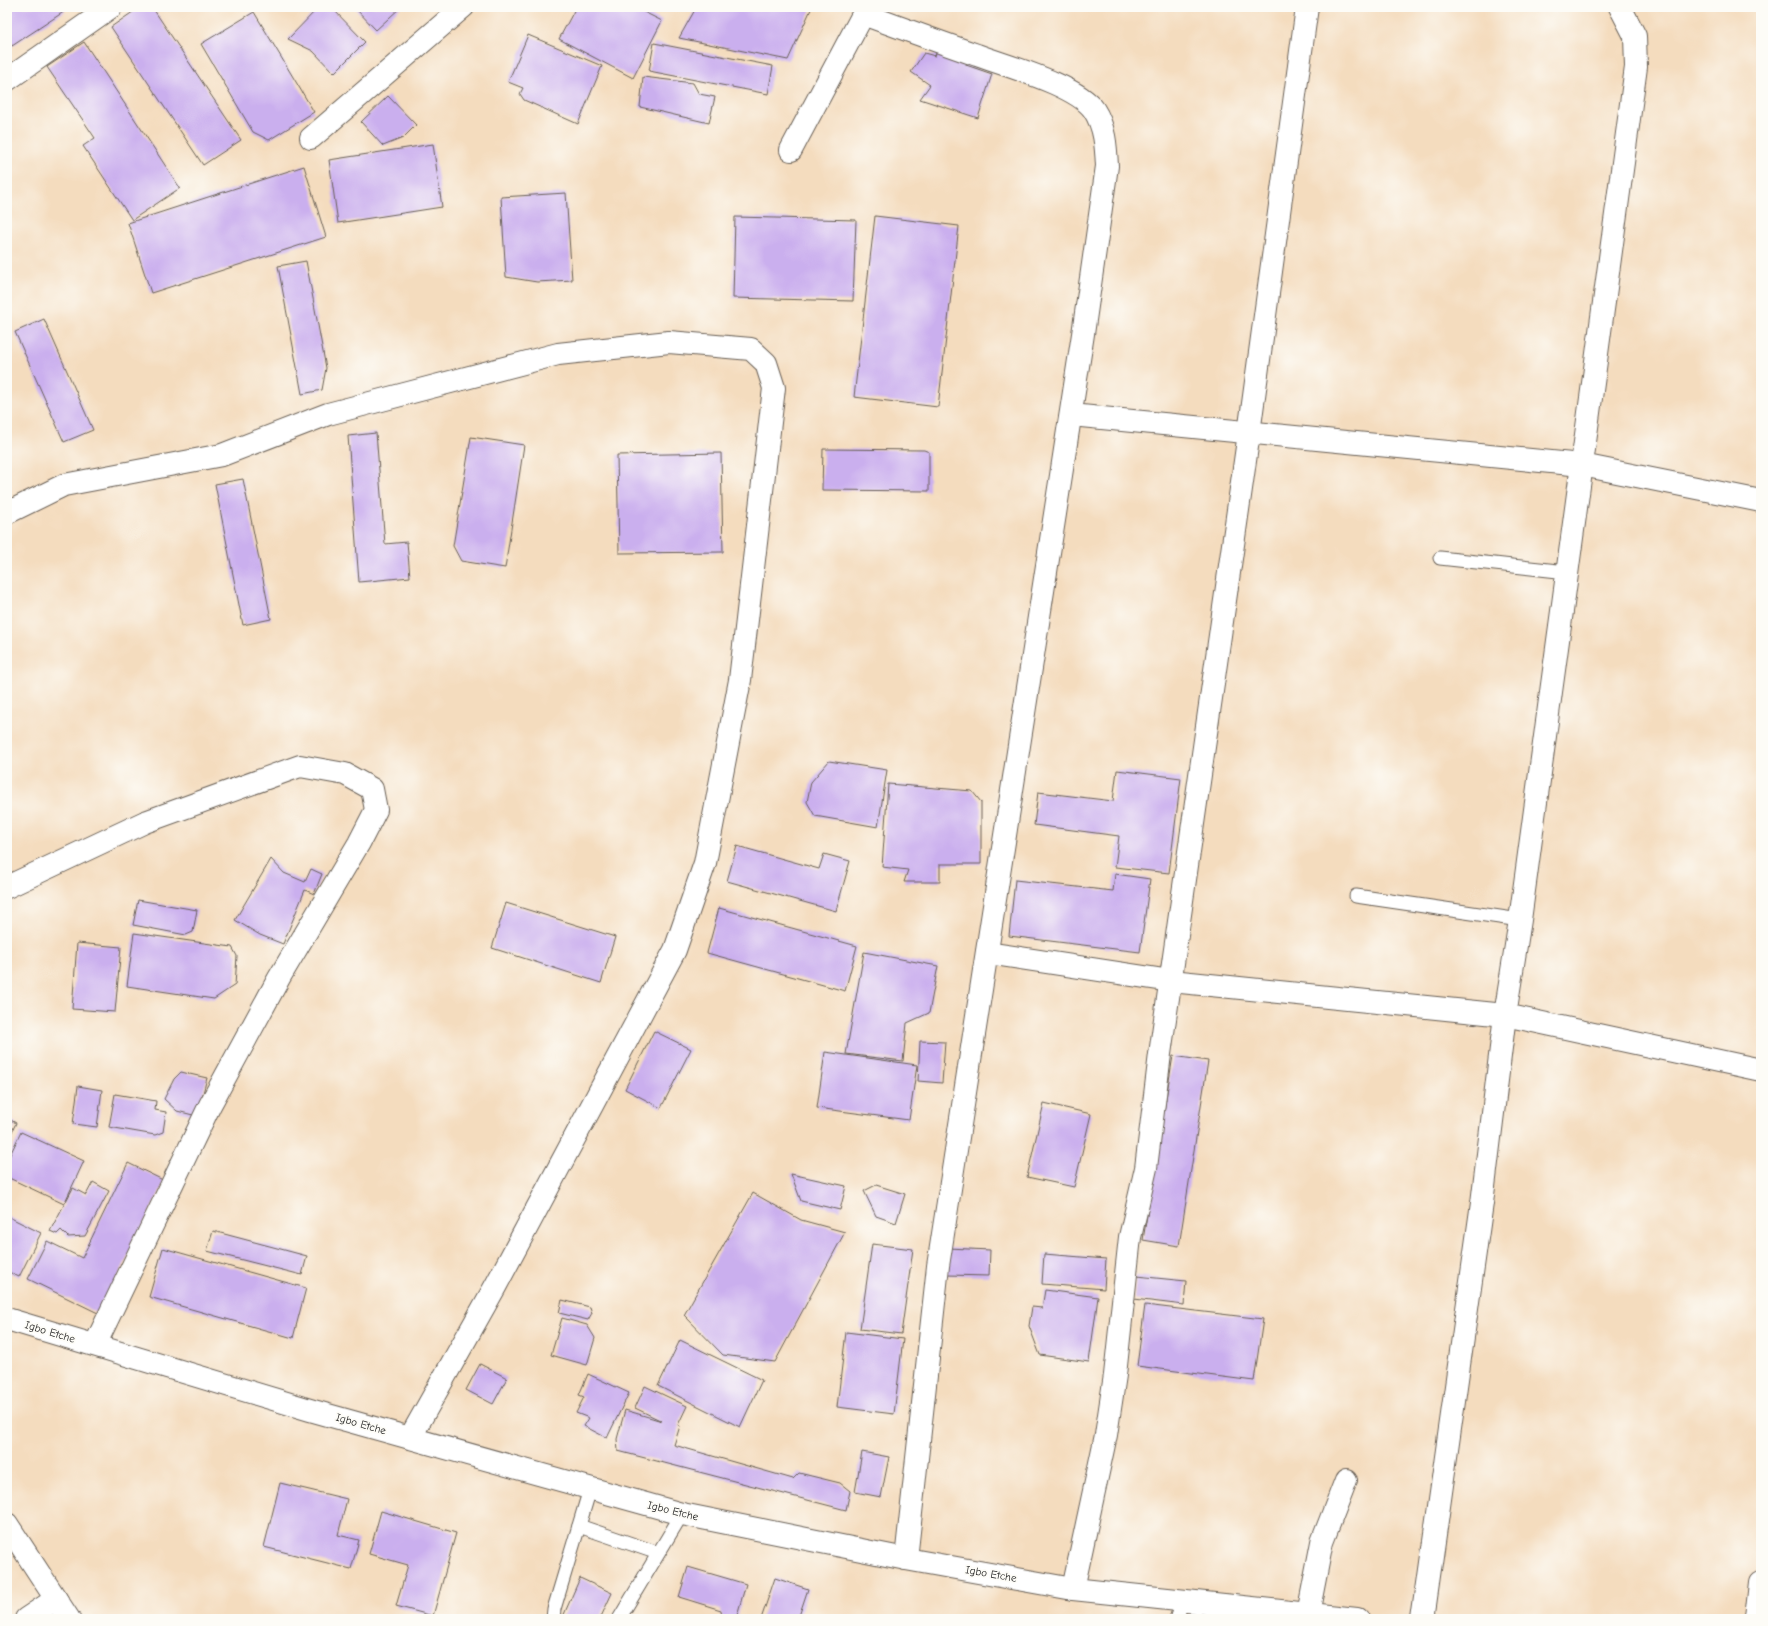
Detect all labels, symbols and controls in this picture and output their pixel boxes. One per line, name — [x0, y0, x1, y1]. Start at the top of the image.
street label: Igbo Etche — [23, 1318, 77, 1346]
street label: Igbo Etche — [334, 1411, 388, 1438]
street label: Igbo Etche — [646, 1498, 700, 1524]
street label: Igbo Etche — [964, 1563, 1018, 1585]

